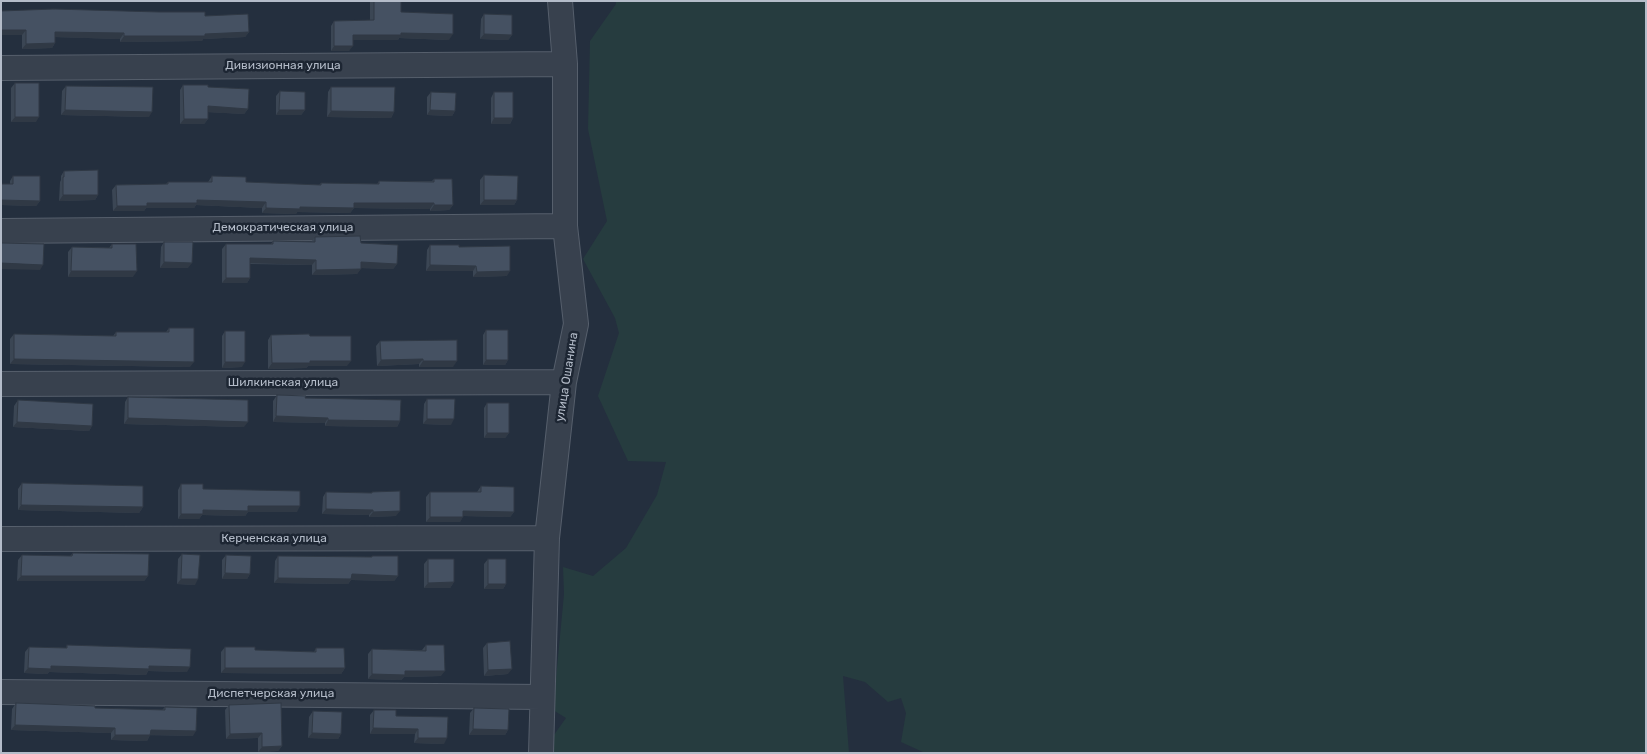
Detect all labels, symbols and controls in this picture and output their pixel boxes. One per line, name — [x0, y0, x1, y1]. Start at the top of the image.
street label: Дивизионная улица — [225, 59, 341, 73]
street label: Демократическая улица — [213, 221, 353, 235]
street label: улица Ошанина — [553, 331, 581, 423]
street label: Шилкинская улица — [228, 376, 338, 390]
street label: Керченская улица — [221, 532, 327, 546]
street label: Диспетчерская улица — [208, 687, 334, 701]

